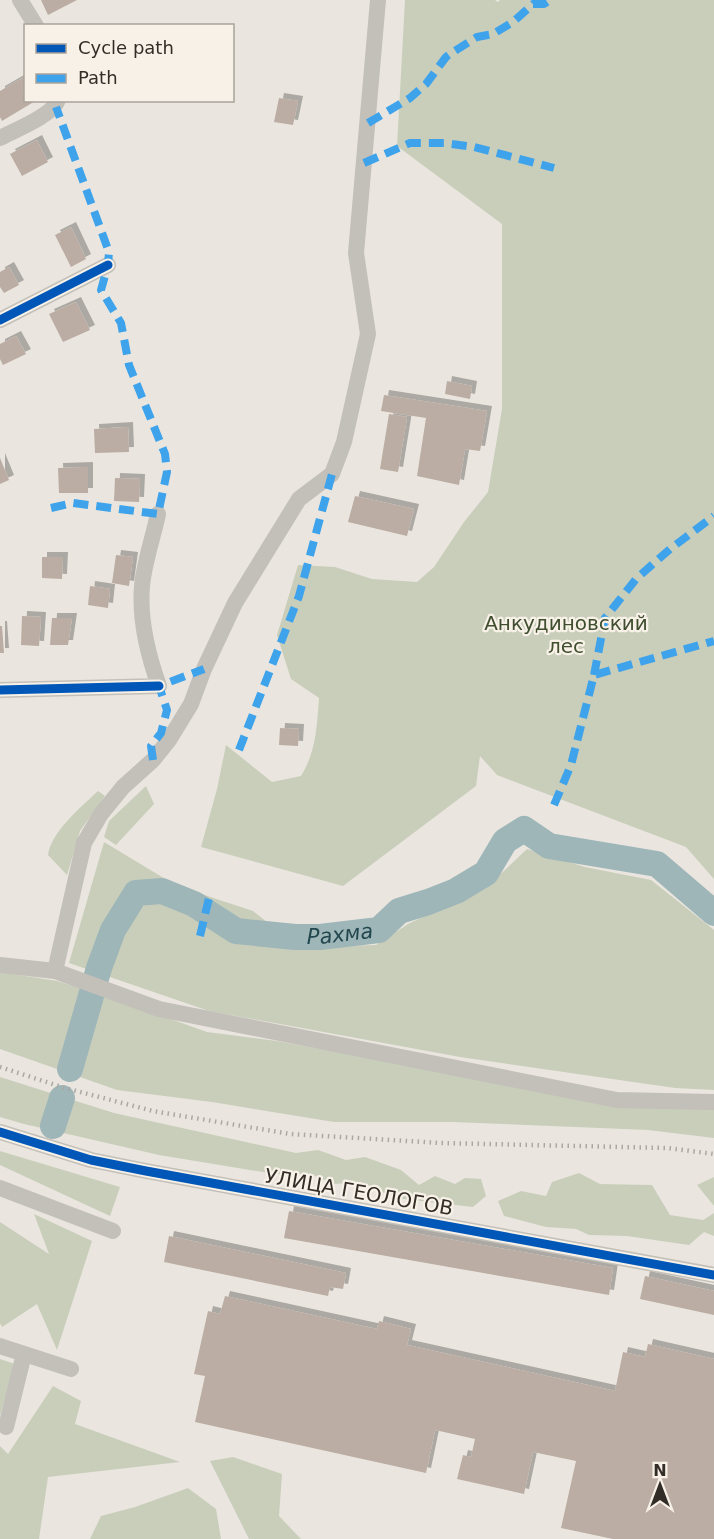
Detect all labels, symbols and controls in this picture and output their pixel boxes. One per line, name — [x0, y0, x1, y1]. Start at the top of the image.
legend — [24, 24, 234, 102]
text: Cycle path — [78, 37, 174, 58]
text: Path — [78, 67, 118, 88]
park label: Анкудиновский лес — [484, 611, 648, 658]
water label: Рахма — [307, 919, 374, 949]
street label: УЛИЦА ГЕОЛОГОВ — [263, 1164, 455, 1220]
north arrow — [630, 1455, 690, 1515]
text: N — [653, 1461, 667, 1480]

